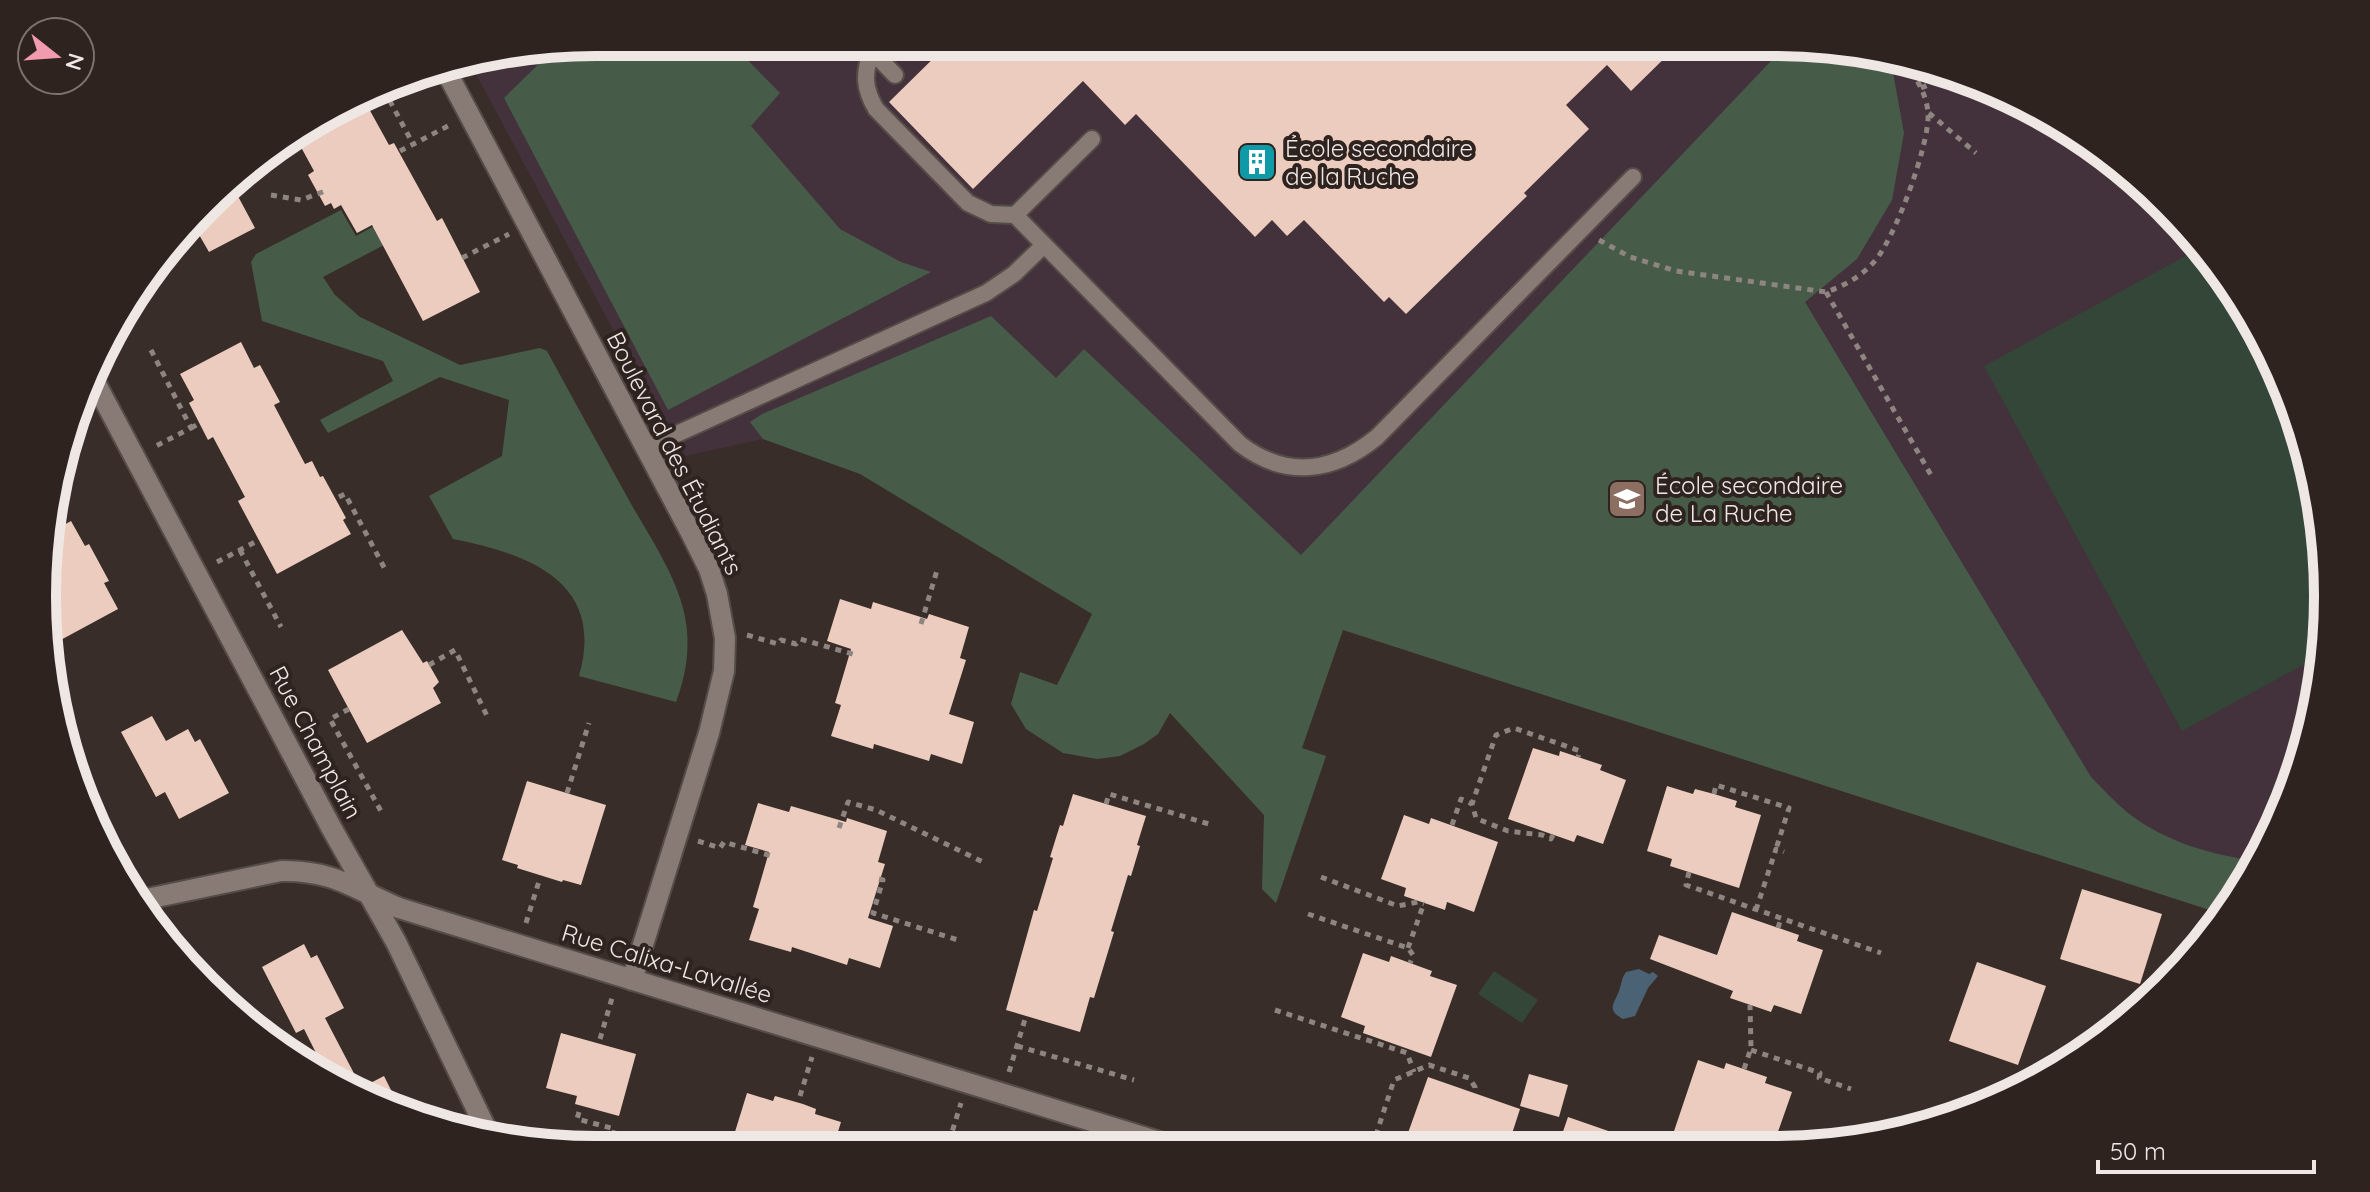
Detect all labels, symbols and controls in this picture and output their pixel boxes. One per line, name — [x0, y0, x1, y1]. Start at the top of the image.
north arrow — [16, 16, 96, 96]
text: N — [59, 50, 91, 74]
place label: École secondaire de la Ruche — [1285, 133, 1473, 191]
building icon: École secondaire de la Ruche — [1236, 141, 1278, 183]
street label: Boulevard des Étudiants — [601, 326, 749, 580]
place label: École secondaire de La Ruche — [1655, 470, 1843, 528]
school or university icon: École secondaire de La Ruche — [1606, 478, 1648, 520]
street label: Rue Champlain — [263, 660, 369, 824]
street label: Rue Calixa-Lavallée — [558, 917, 776, 1009]
scale bar — [2098, 1124, 2314, 1174]
text: 50 m — [2110, 1136, 2166, 1166]

